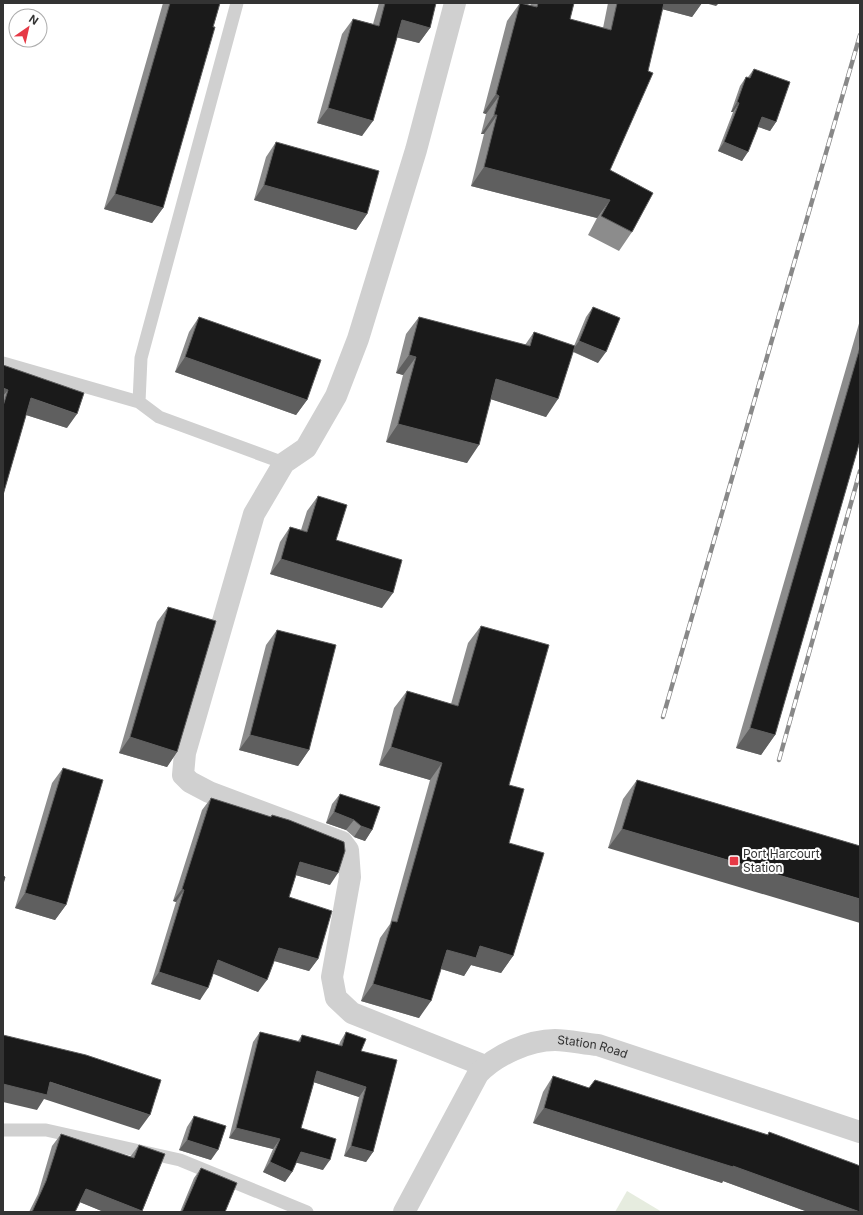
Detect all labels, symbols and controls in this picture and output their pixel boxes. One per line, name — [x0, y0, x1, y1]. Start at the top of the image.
north arrow — [8, 8, 48, 48]
text: N — [26, 12, 41, 28]
place label: Port Harcourt Station — [743, 846, 820, 875]
marker: Port Harcourt Station — [728, 855, 740, 867]
street label: Station Road — [557, 1032, 630, 1061]

